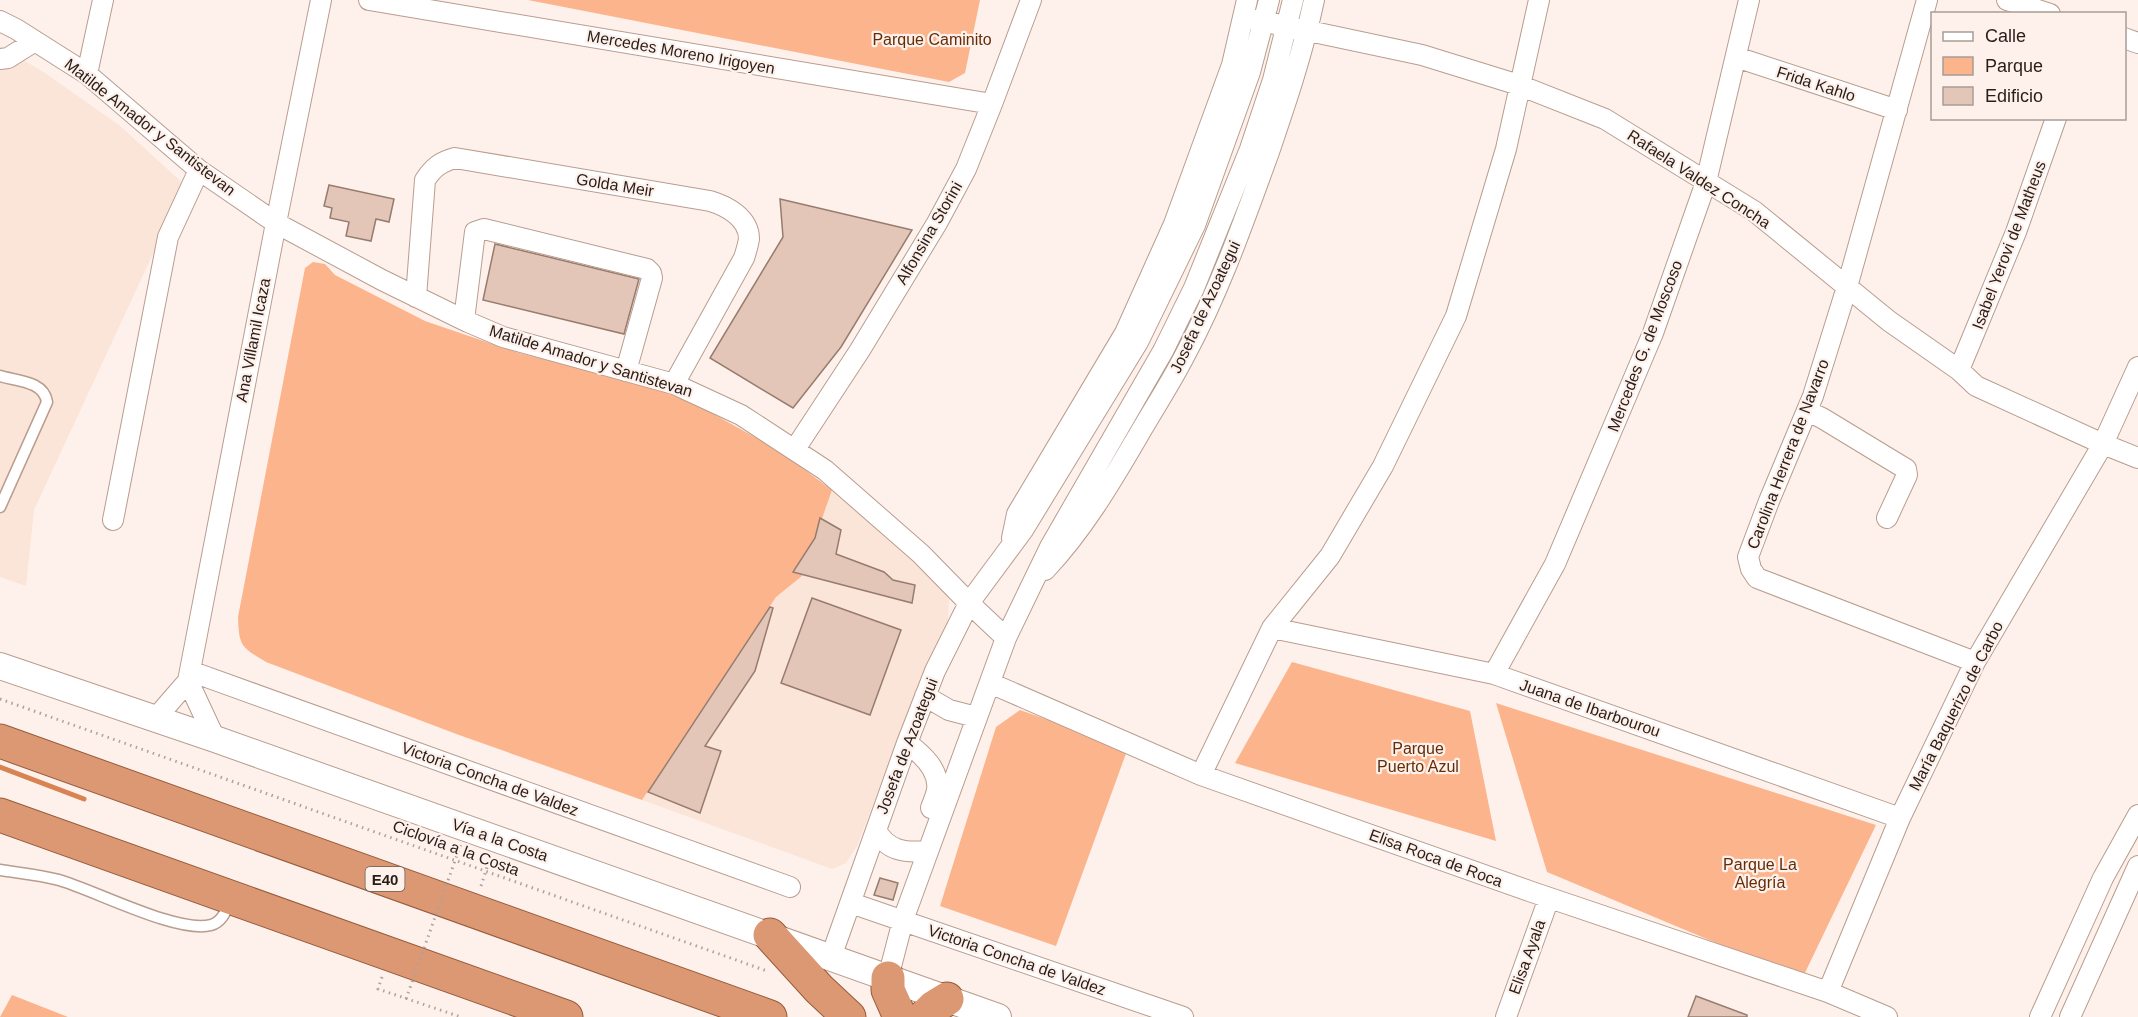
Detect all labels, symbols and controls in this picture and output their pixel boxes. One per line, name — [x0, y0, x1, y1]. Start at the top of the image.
legend — [1931, 12, 2126, 120]
text: Calle — [1985, 26, 2026, 46]
street label: Mercedes Moreno Irigoyen — [586, 27, 776, 77]
park label: Parque Caminito — [872, 31, 992, 48]
street label: Matilde Amador y Santistevan — [61, 55, 239, 199]
text: Parque — [1985, 56, 2043, 76]
street label: Frida Kahlo — [1774, 63, 1858, 105]
text: Edificio — [1985, 86, 2043, 106]
street label: Rafaela Valdez Concha — [1624, 126, 1774, 232]
street label: Isabel Yerovi de Matheus — [1969, 158, 2049, 332]
street label: Golda Meir — [575, 170, 656, 200]
street label: Alfonsina Storini — [893, 179, 965, 287]
street label: Josefa de Azoategui — [1167, 238, 1243, 376]
street label: Mercedes G. de Moscoso — [1604, 258, 1686, 434]
street label: Ana Villamil Icaza — [233, 276, 273, 403]
street label: Matilde Amador y Santistevan — [487, 322, 695, 400]
street label: Carolina Herrera de Navarro — [1744, 357, 1832, 551]
street label: María Baquerizo de Carbo — [1906, 618, 2006, 793]
street label: Josefa de Azoategui — [873, 676, 941, 816]
street label: Juana de Ibarbourou — [1517, 676, 1663, 740]
street label: Victoria Concha de Valdez — [399, 739, 581, 819]
park label: Parque Puerto Azul — [1377, 740, 1459, 775]
street label: Vía a la Costa — [450, 816, 550, 864]
street label: Ciclovía a la Costa — [390, 817, 522, 879]
street label: Elisa Roca de Roca — [1367, 826, 1505, 890]
park label: Parque La Alegría — [1723, 856, 1797, 891]
road number: E40 — [366, 867, 404, 891]
street label: Elisa Ayala — [1506, 917, 1548, 997]
street label: Victoria Concha de Valdez — [926, 922, 1108, 998]

